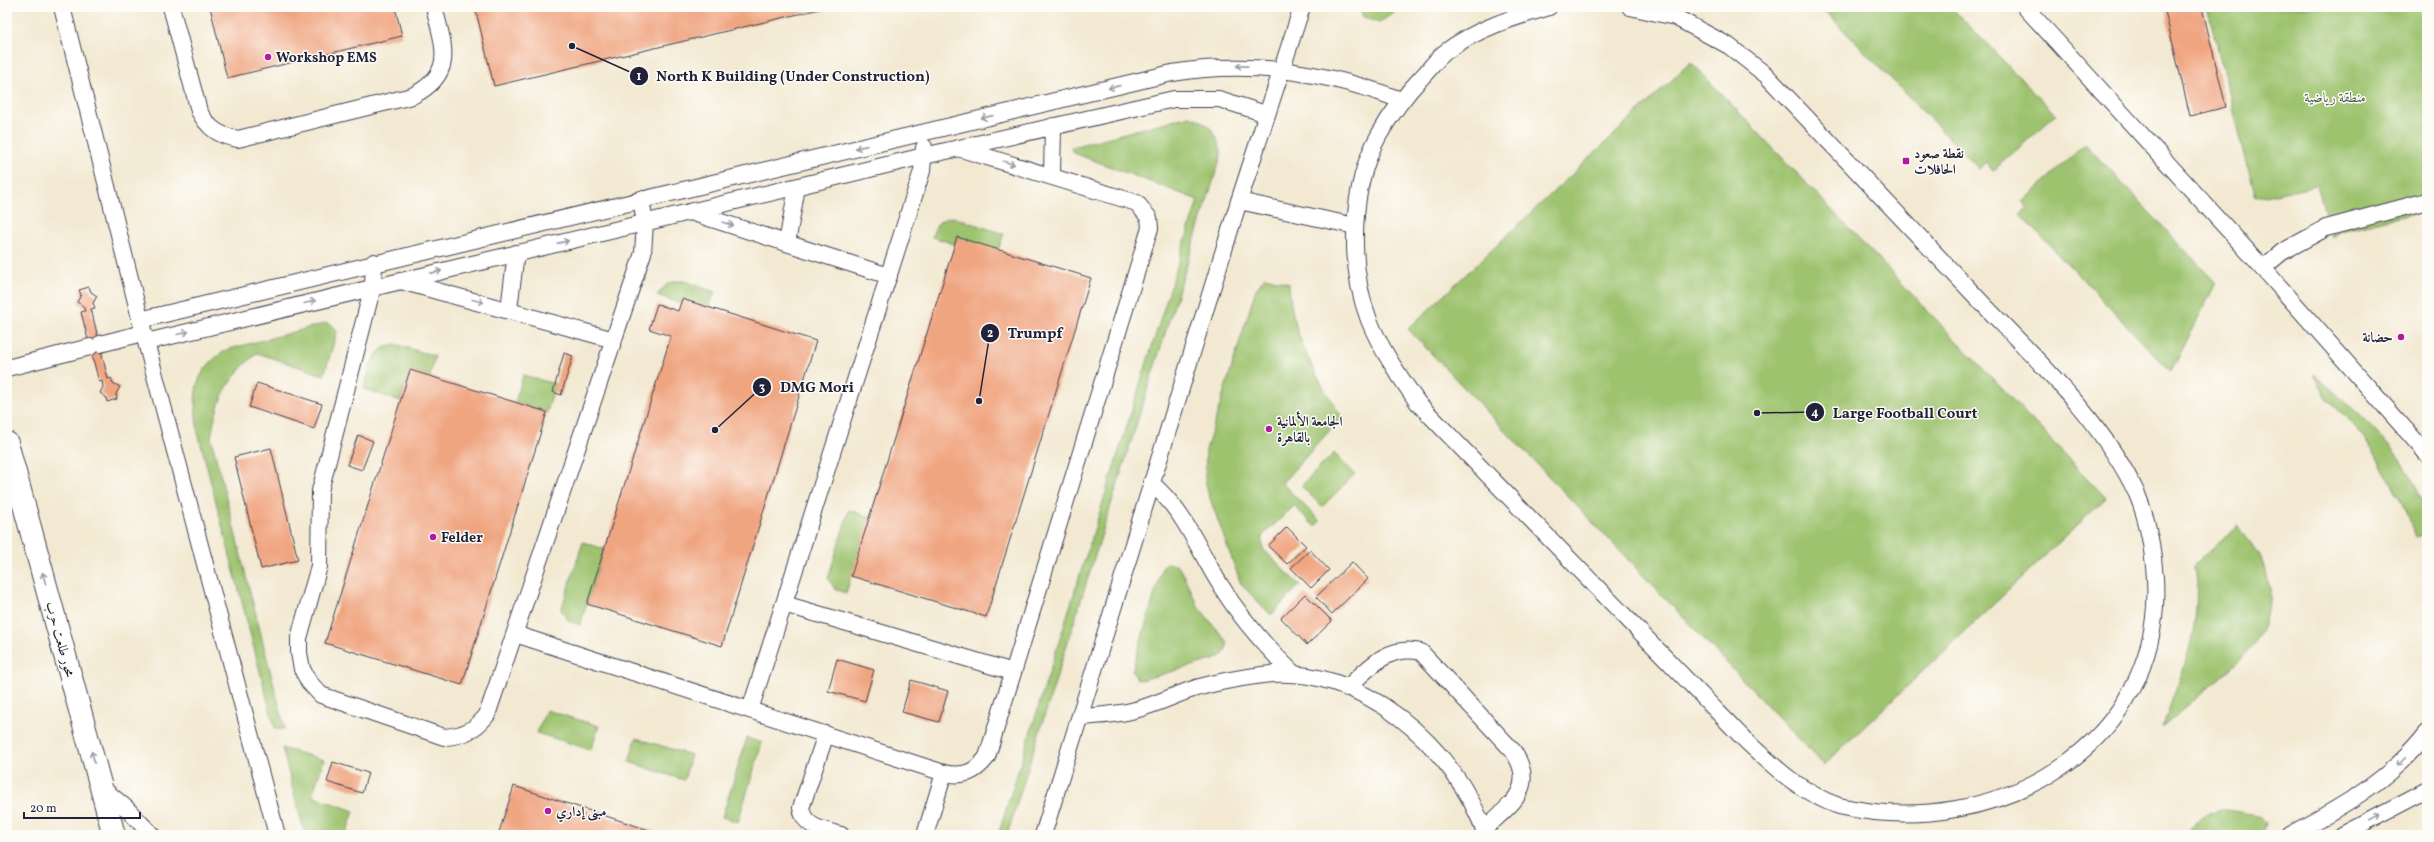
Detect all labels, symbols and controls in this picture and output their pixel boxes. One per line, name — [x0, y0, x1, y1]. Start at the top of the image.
place label: Workshop EMS — [276, 49, 377, 68]
marker: Workshop EMS — [263, 52, 273, 62]
callout: North K Building (Under Construction) — [629, 62, 938, 89]
one-way arrow — [1236, 62, 1249, 70]
text: North K Building (Under Construction) — [656, 67, 930, 88]
text: 1 — [637, 69, 642, 85]
one-way arrow — [1108, 83, 1121, 91]
park label: منطقة رياضية — [2304, 89, 2366, 108]
one-way arrow — [981, 114, 994, 121]
one-way arrow — [855, 143, 868, 151]
place label: نقطة صعود الحافلات — [1914, 145, 1964, 180]
marker: نقطة صعود الحافلات — [1901, 156, 1911, 166]
one-way arrow — [1002, 160, 1015, 167]
one-way arrow — [721, 221, 734, 228]
one-way arrow — [556, 238, 569, 246]
one-way arrow — [429, 268, 442, 275]
one-way arrow — [303, 298, 316, 305]
one-way arrow — [471, 298, 484, 305]
callout: Trumpf — [980, 320, 1071, 347]
text: Trumpf — [1008, 324, 1064, 345]
text: 2 — [987, 326, 993, 342]
one-way arrow — [177, 328, 190, 336]
place label: حضانة — [2363, 329, 2393, 348]
marker: حضانة — [2396, 332, 2406, 342]
callout: DMG Mori — [752, 374, 862, 401]
text: DMG Mori — [780, 378, 854, 399]
text: 3 — [759, 380, 765, 396]
callout: Large Football Court — [1805, 399, 1986, 426]
text: Large Football Court — [1833, 404, 1978, 425]
text: 4 — [1811, 405, 1819, 421]
place label: الجامعة الألمانية بالقاهرة — [1277, 411, 1342, 448]
marker: الجامعة الألمانية بالقاهرة — [1264, 424, 1274, 434]
place label: Felder — [441, 529, 483, 548]
marker: Felder — [428, 532, 438, 542]
one-way arrow — [40, 571, 47, 584]
street label: محور طلعت حرب — [40, 599, 79, 680]
one-way arrow — [89, 751, 96, 764]
one-way arrow — [2396, 757, 2406, 767]
scale bar — [24, 794, 140, 820]
text: 20 m — [30, 801, 57, 817]
place label: مبنى إداري — [556, 803, 607, 823]
marker: مبنى إداري — [543, 806, 553, 816]
one-way arrow — [2370, 813, 2382, 820]

